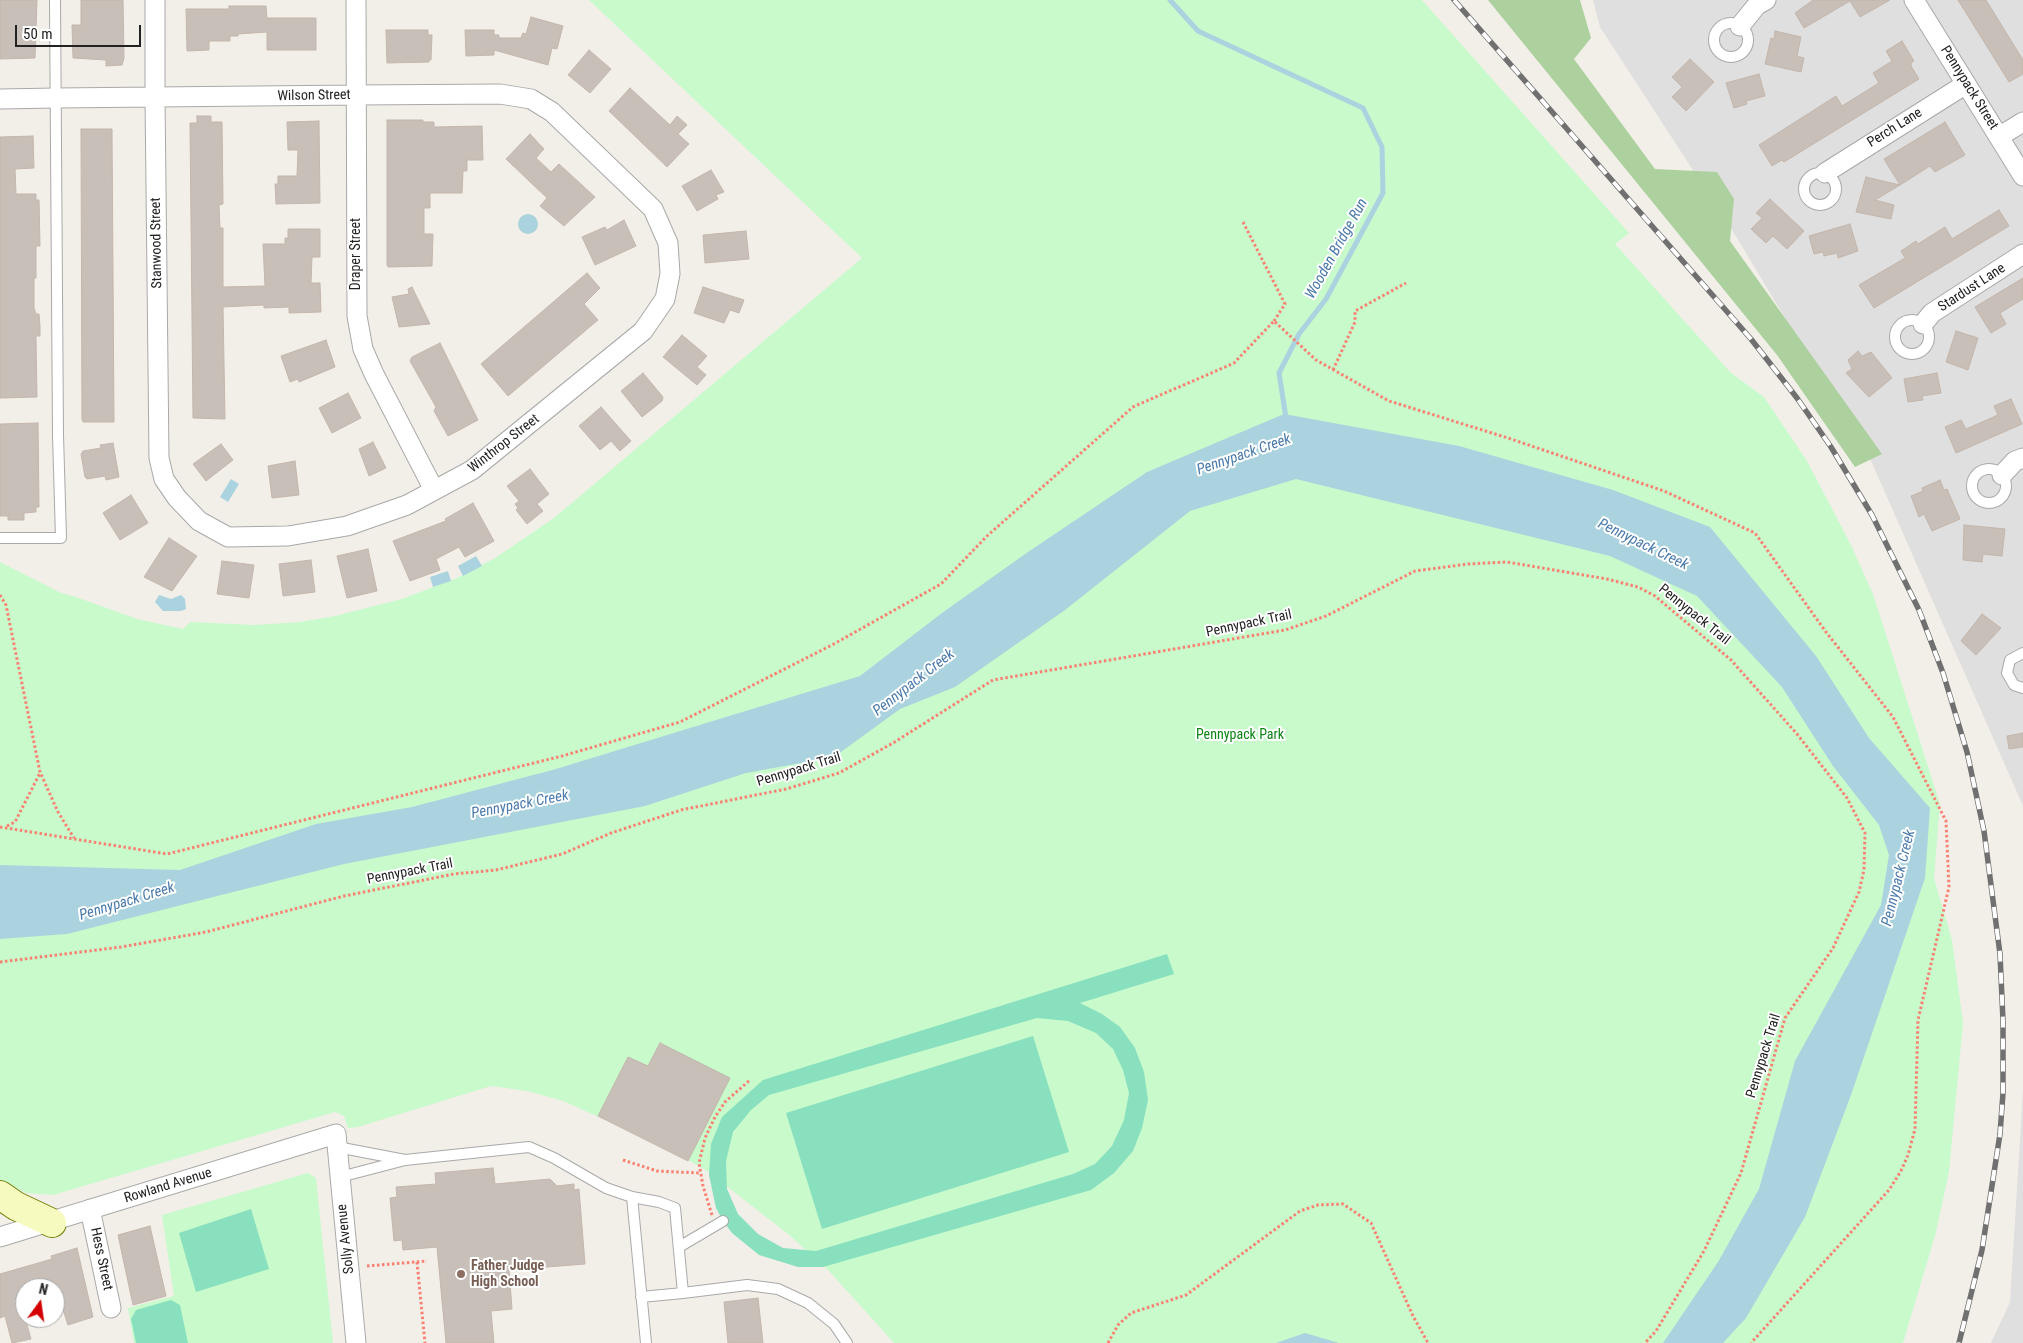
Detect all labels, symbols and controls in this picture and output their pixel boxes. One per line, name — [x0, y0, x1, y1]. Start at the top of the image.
scale bar — [18, 15, 144, 47]
text: 50 m — [23, 25, 53, 43]
street label: Pennypack Street — [1936, 43, 2002, 133]
street label: Wilson Street — [277, 87, 351, 105]
street label: Perch Lane — [1864, 105, 1926, 151]
water label: Wooden Bridge Run — [1302, 196, 1372, 302]
street label: Stanwood Street — [148, 197, 166, 289]
street label: Draper Street — [348, 218, 364, 290]
street label: Stardust Lane — [1935, 260, 2009, 316]
street label: Winthrop Street — [465, 411, 543, 477]
water label: Pennypack Creek — [1194, 430, 1294, 480]
water label: Pennypack Creek — [1595, 515, 1691, 575]
street label: Pennypack Trail — [1655, 581, 1733, 649]
street label: Pennypack Trail — [1205, 607, 1293, 641]
water label: Pennypack Creek — [870, 646, 958, 720]
park label: Pennypack Park — [1196, 727, 1284, 743]
street label: Pennypack Trail — [755, 749, 843, 791]
water label: Pennypack Creek — [470, 787, 570, 823]
water label: Pennypack Creek — [1878, 828, 1920, 928]
street label: Pennypack Trail — [366, 855, 454, 889]
water label: Pennypack Creek — [77, 879, 177, 925]
street label: Pennypack Trail — [1743, 1012, 1785, 1100]
street label: Rowland Avenue — [122, 1165, 214, 1207]
street label: Solly Avenue — [334, 1203, 358, 1275]
street label: Hess Street — [86, 1226, 116, 1292]
place label: Father Judge High School — [471, 1258, 544, 1290]
marker: Father Judge High School — [455, 1268, 467, 1280]
north arrow — [15, 1278, 65, 1328]
text: N — [37, 1281, 49, 1298]

